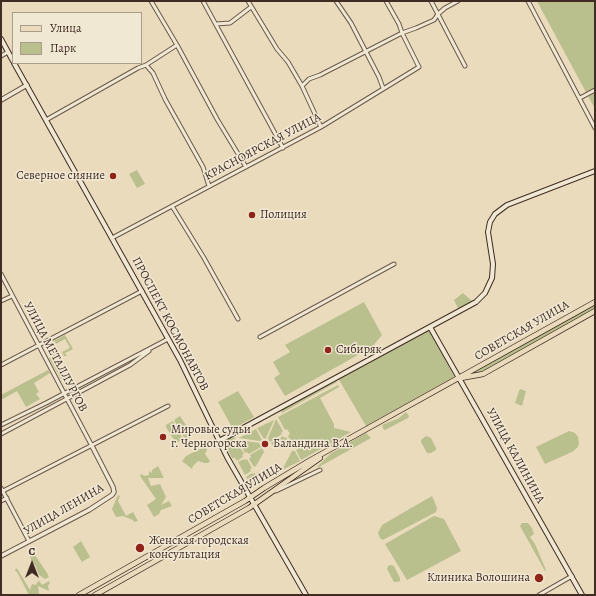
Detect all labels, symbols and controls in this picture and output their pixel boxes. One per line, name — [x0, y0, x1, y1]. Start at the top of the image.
legend — [12, 12, 142, 64]
text: Улица — [50, 20, 81, 36]
text: Парк — [50, 40, 76, 56]
street label: КРАСНОЯРСКАЯ УЛИЦА — [202, 110, 324, 184]
place label: Северное сияние — [16, 169, 105, 183]
marker: Северное сияние — [108, 171, 118, 181]
place label: Полиция — [260, 208, 307, 222]
marker: Полиция — [247, 210, 257, 220]
street label: ПРОСПЕКТ КОСМОНАВТОВ — [129, 255, 211, 393]
street label: СОВЕТСКАЯ УЛИЦА — [472, 298, 572, 364]
street label: УЛИЦА МЕТАЛЛУРГОВ — [20, 300, 90, 414]
place label: Сибиряк — [336, 343, 382, 357]
marker: Сибиряк — [323, 345, 333, 355]
street label: УЛИЦА КАЛИНИНА — [483, 406, 547, 506]
place label: Мировые судьи г. Черногорска — [171, 423, 251, 451]
marker: Мировые судьи г. Черногорска — [158, 432, 168, 442]
place label: Баландина В.А. — [273, 437, 353, 451]
marker: Баландина В.А. — [260, 439, 270, 449]
street label: СОВЕТСКАЯ УЛИЦА — [185, 460, 285, 528]
street label: УЛИЦА ЛЕНИНА — [21, 481, 107, 539]
place label: Женская городская консультация — [149, 534, 249, 562]
marker: Женская городская консультация — [134, 542, 146, 554]
north arrow — [12, 544, 52, 584]
text: С — [29, 544, 35, 559]
place label: Клиника Волошина — [427, 571, 530, 585]
marker: Клиника Волошина — [533, 572, 545, 584]

